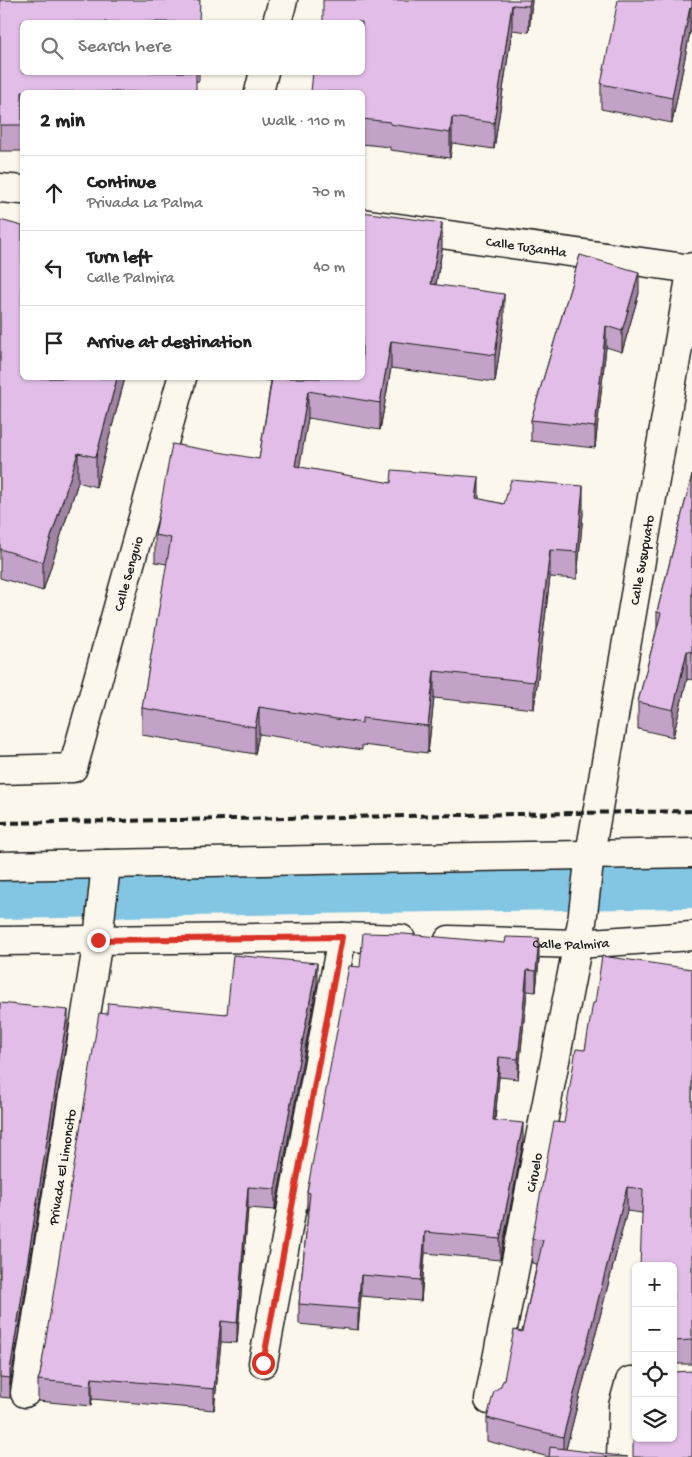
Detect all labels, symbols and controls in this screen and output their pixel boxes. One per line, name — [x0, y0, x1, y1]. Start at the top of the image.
search box — [20, 20, 365, 75]
icon: search — [38, 34, 66, 62]
text: Search here — [78, 36, 172, 59]
text: 2 min — [40, 110, 85, 135]
text: Walk · 110 m — [262, 113, 345, 132]
text: Continue — [87, 172, 156, 195]
icon: ahead — [40, 179, 68, 207]
text: 70 m — [312, 184, 345, 203]
text: Privada La Palma — [87, 195, 203, 214]
street label: Calle Tuzantla — [485, 234, 569, 263]
text: Turn left — [87, 247, 151, 270]
icon: left — [40, 254, 68, 282]
text: 40 m — [313, 259, 345, 278]
text: Calle Palmira — [87, 270, 174, 289]
icon: arrive — [40, 329, 68, 357]
text: Arrive at destination — [87, 332, 251, 355]
street label: Calle Susupuato — [627, 514, 660, 607]
street label: Calle Senguio — [111, 535, 148, 614]
route end — [87, 929, 110, 952]
street label: Calle Palmira — [532, 936, 611, 955]
street label: Privada El Limoncito — [46, 1108, 82, 1227]
street label: Ciruelo — [524, 1152, 548, 1194]
map controls — [632, 1262, 677, 1442]
button: + — [632, 1262, 677, 1307]
button: − — [632, 1307, 677, 1352]
route start — [252, 1352, 275, 1375]
button: locate — [632, 1352, 677, 1397]
button: layers — [632, 1397, 677, 1442]

